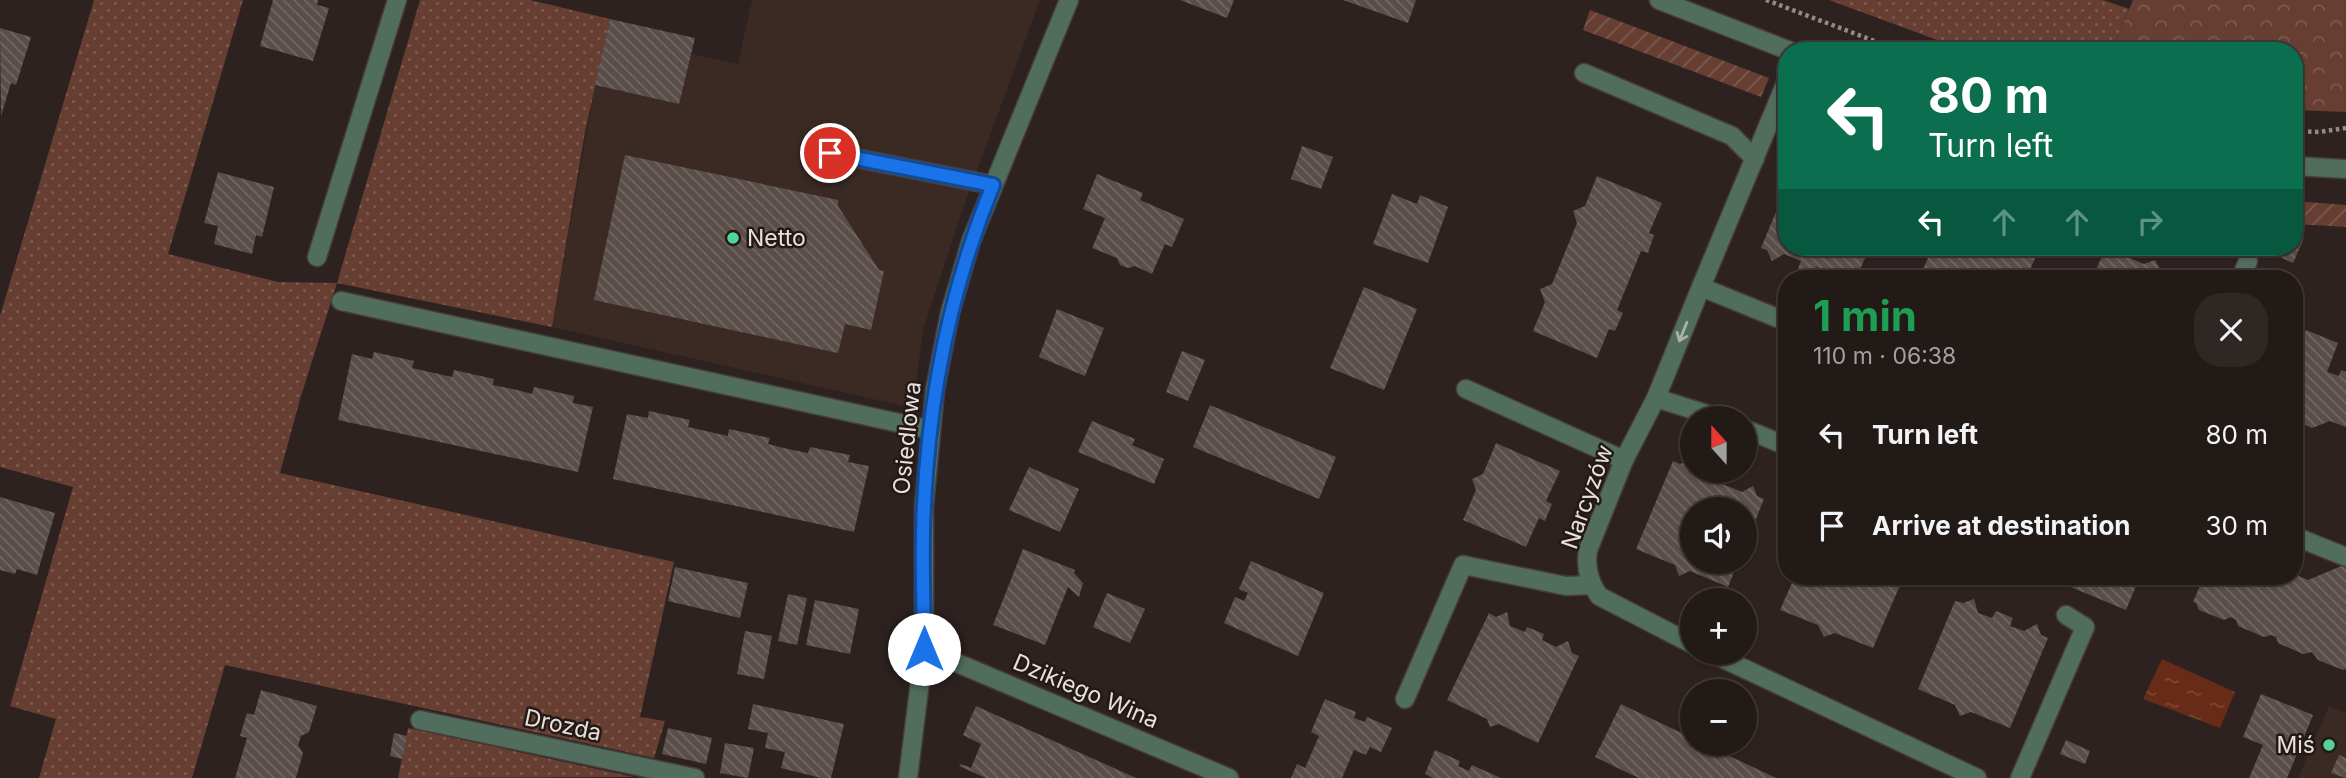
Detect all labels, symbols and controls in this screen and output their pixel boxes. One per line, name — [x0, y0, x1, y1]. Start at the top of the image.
text: 80 m — [1928, 66, 2049, 125]
icon: left — [1813, 70, 1904, 161]
pin — [800, 123, 860, 183]
text: Turn left — [1928, 126, 2053, 165]
icon: arrive — [811, 134, 849, 172]
icon: left — [1912, 203, 1950, 241]
icon: ahead — [1985, 203, 2023, 241]
icon: ahead — [2058, 203, 2096, 241]
icon: right — [2131, 203, 2169, 241]
place label: Netto — [747, 224, 806, 252]
marker: Netto — [725, 230, 741, 246]
text: 1 min — [1813, 290, 1917, 341]
button: close — [2194, 293, 2268, 367]
one-way arrow — [1675, 321, 1688, 343]
text: 110 m · 06:38 — [1813, 342, 1956, 370]
street label: Osiedlowa — [887, 380, 927, 496]
north arrow — [1680, 406, 1757, 483]
map controls — [1680, 406, 1757, 756]
icon: left — [1813, 416, 1851, 454]
text: Turn left — [1872, 419, 1978, 450]
text: 80 m — [2205, 419, 2268, 450]
street label: Narcyzów — [1555, 441, 1619, 553]
button: sound — [1680, 497, 1757, 574]
icon: arrive — [1813, 507, 1851, 545]
text: Arrive at destination — [1872, 510, 2131, 541]
text: 30 m — [2205, 510, 2268, 541]
button: + — [1680, 588, 1757, 665]
position arrow — [887, 612, 961, 686]
street label: Dzikiego Wina — [1009, 648, 1163, 734]
button: − — [1680, 679, 1757, 756]
street label: Drozda — [522, 703, 604, 747]
place label: Miś — [2277, 731, 2315, 759]
marker: Miś — [2321, 737, 2337, 753]

